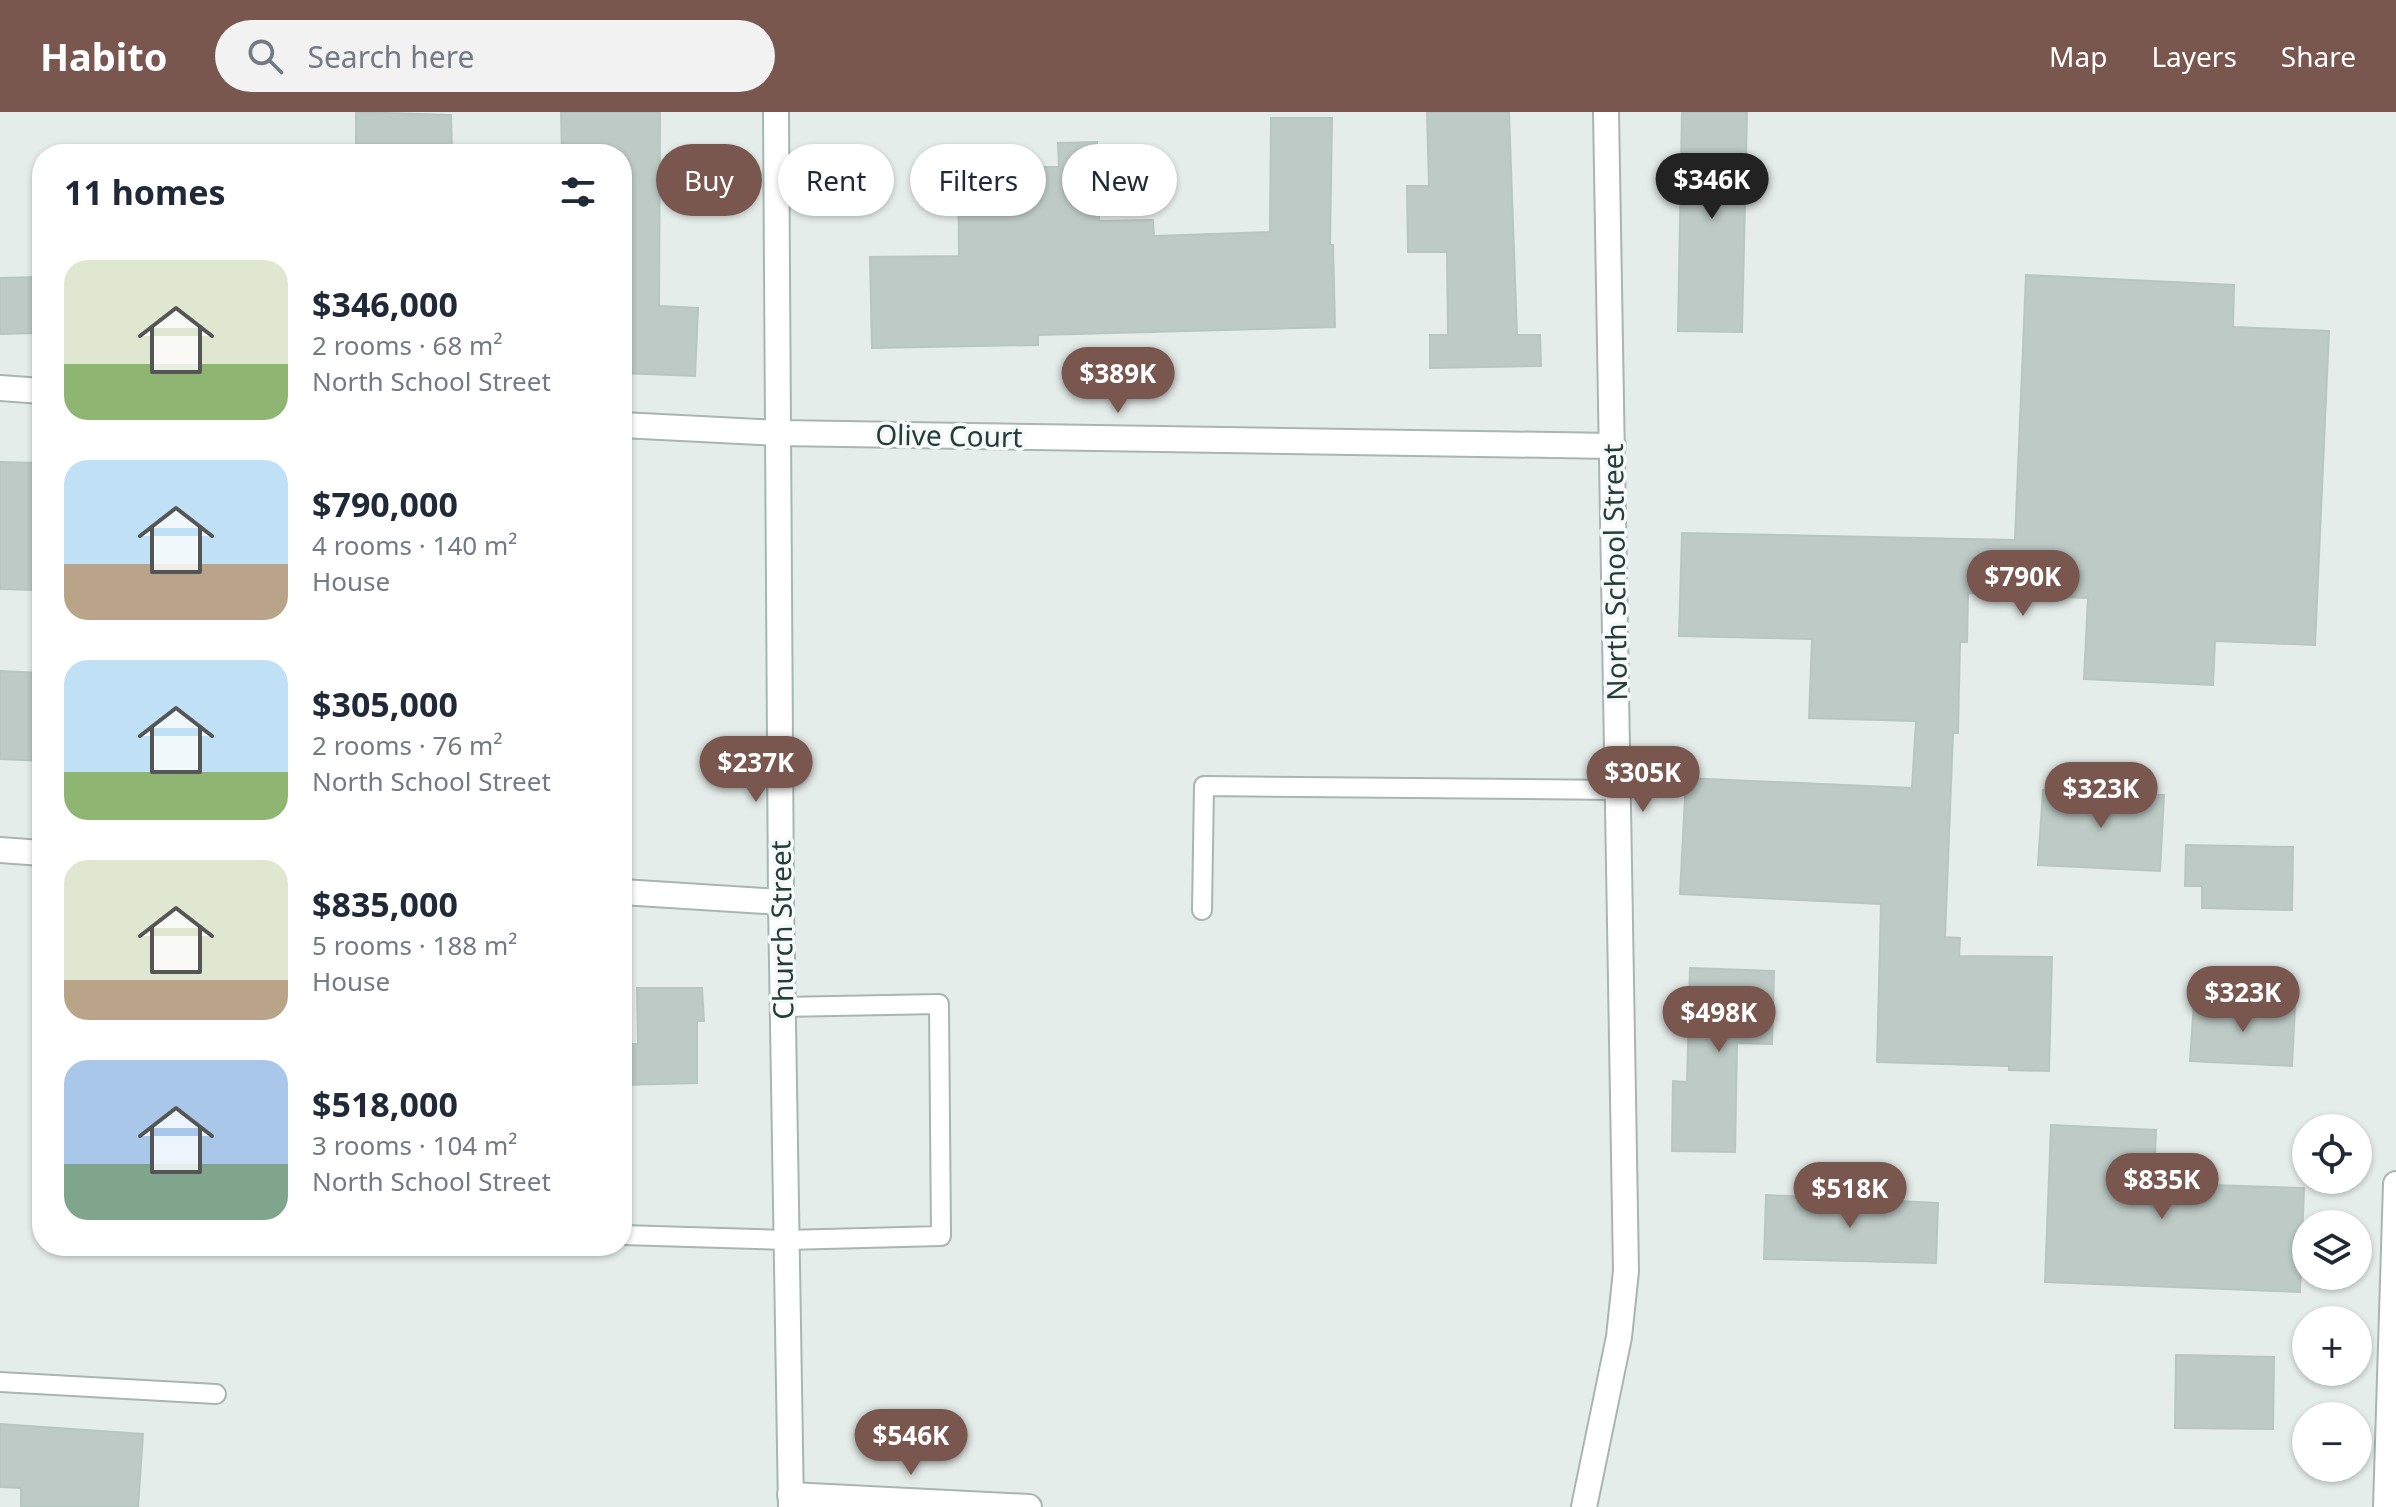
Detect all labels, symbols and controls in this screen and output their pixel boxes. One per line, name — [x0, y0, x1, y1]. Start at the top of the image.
search box — [215, 20, 775, 92]
text: Habito — [40, 30, 167, 82]
icon: search — [243, 34, 287, 78]
text: Search here — [307, 36, 474, 77]
text: Map — [2049, 37, 2107, 75]
text: Layers — [2151, 37, 2237, 75]
text: Share — [2281, 37, 2356, 75]
chip: Buy — [656, 144, 762, 216]
chip: Rent — [778, 144, 894, 216]
chip: Filters — [910, 144, 1046, 216]
chip: New — [1062, 144, 1177, 216]
pin: $346K — [1656, 153, 1768, 221]
text: $346K — [1674, 161, 1750, 197]
text: 11 homes — [64, 169, 226, 215]
icon: filters — [556, 170, 600, 214]
text: $346,000 — [312, 281, 458, 327]
icon: home — [128, 292, 224, 388]
text: 2 rooms · 68 m² — [312, 327, 502, 363]
pin: $389K — [1062, 347, 1174, 415]
text: $389K — [1080, 355, 1156, 391]
text: North School Street — [312, 363, 551, 399]
street label: Olive Court — [875, 415, 1023, 455]
street label: North School Street — [1593, 443, 1635, 701]
text: $790,000 — [312, 481, 458, 527]
icon: home — [128, 492, 224, 588]
text: 4 rooms · 140 m² — [312, 527, 517, 563]
pin: $790K — [1967, 550, 2079, 618]
text: $790K — [1985, 558, 2061, 594]
text: House — [312, 563, 390, 599]
text: $305,000 — [312, 681, 458, 727]
icon: home — [128, 692, 224, 788]
text: 2 rooms · 76 m² — [312, 727, 502, 763]
pin: $237K — [700, 736, 812, 804]
text: $237K — [718, 744, 794, 780]
pin: $305K — [1587, 746, 1699, 814]
text: $305K — [1605, 754, 1681, 790]
pin: $323K — [2045, 762, 2157, 830]
text: North School Street — [312, 763, 551, 799]
text: $323K — [2063, 770, 2139, 806]
street label: Church Street — [760, 840, 802, 1020]
text: $835,000 — [312, 881, 458, 927]
icon: home — [128, 892, 224, 988]
text: 5 rooms · 188 m² — [312, 927, 517, 963]
text: House — [312, 963, 390, 999]
pin: $323K — [2187, 966, 2299, 1034]
text: $323K — [2205, 974, 2281, 1010]
pin: $498K — [1663, 986, 1775, 1054]
text: $498K — [1681, 994, 1757, 1030]
text: $518,000 — [312, 1081, 458, 1127]
icon: home — [128, 1092, 224, 1188]
map controls — [2292, 1114, 2372, 1482]
button: locate — [2292, 1114, 2372, 1194]
text: 3 rooms · 104 m² — [312, 1127, 517, 1163]
pin: $835K — [2106, 1153, 2218, 1221]
text: $835K — [2124, 1161, 2200, 1197]
pin: $518K — [1794, 1162, 1906, 1230]
text: North School Street — [312, 1163, 551, 1199]
text: $518K — [1812, 1170, 1888, 1206]
button: layers — [2292, 1210, 2372, 1290]
button: + — [2292, 1306, 2372, 1386]
button: − — [2292, 1402, 2372, 1482]
pin: $546K — [855, 1409, 967, 1477]
text: $546K — [873, 1417, 949, 1453]

